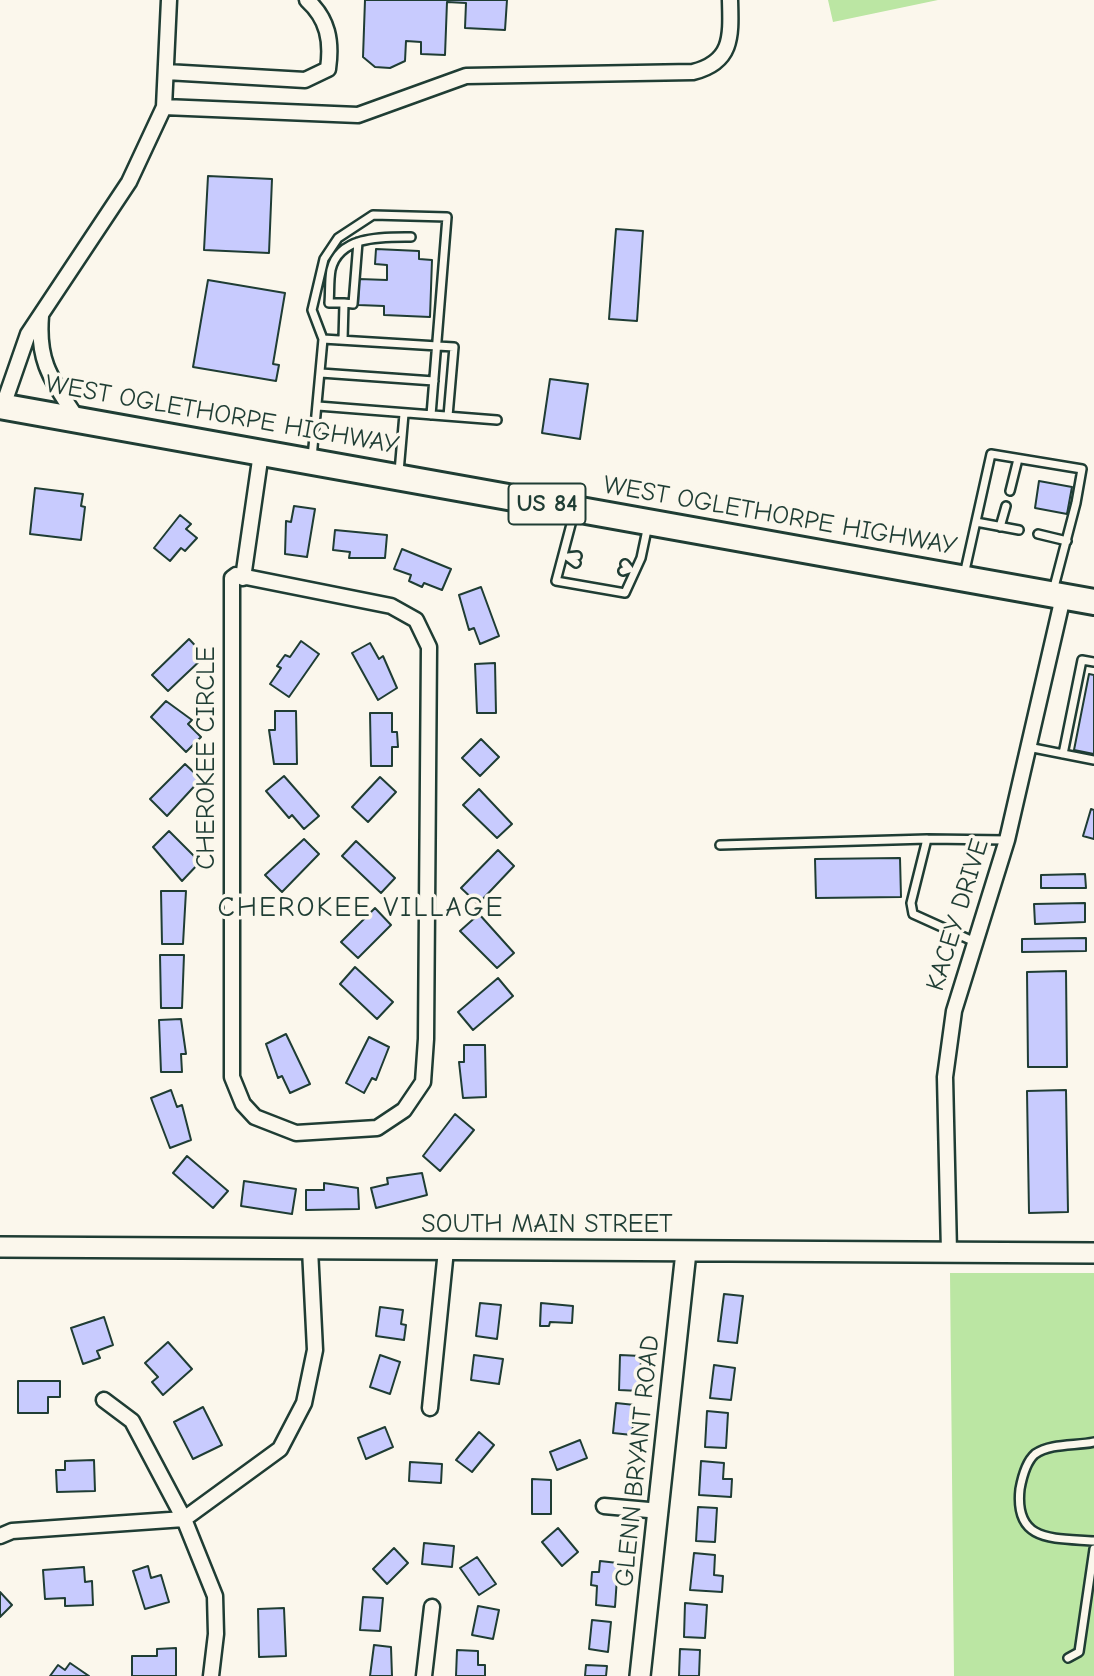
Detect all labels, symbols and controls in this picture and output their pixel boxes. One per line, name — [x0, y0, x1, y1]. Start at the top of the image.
street label: WEST OGLETHORPE HIGHWAY — [43, 369, 401, 461]
street label: WEST OGLETHORPE HIGHWAY — [601, 470, 959, 562]
road number: US 84 — [508, 484, 586, 524]
street label: CHEROKEE CIRCLE — [191, 646, 223, 870]
street label: KACEY DRIVE — [920, 835, 996, 995]
district label: CHEROKEE VILLAGE — [220, 891, 502, 925]
street label: SOUTH MAIN STREET — [421, 1209, 673, 1241]
street label: GLENN BRYANT ROAD — [609, 1334, 667, 1588]

